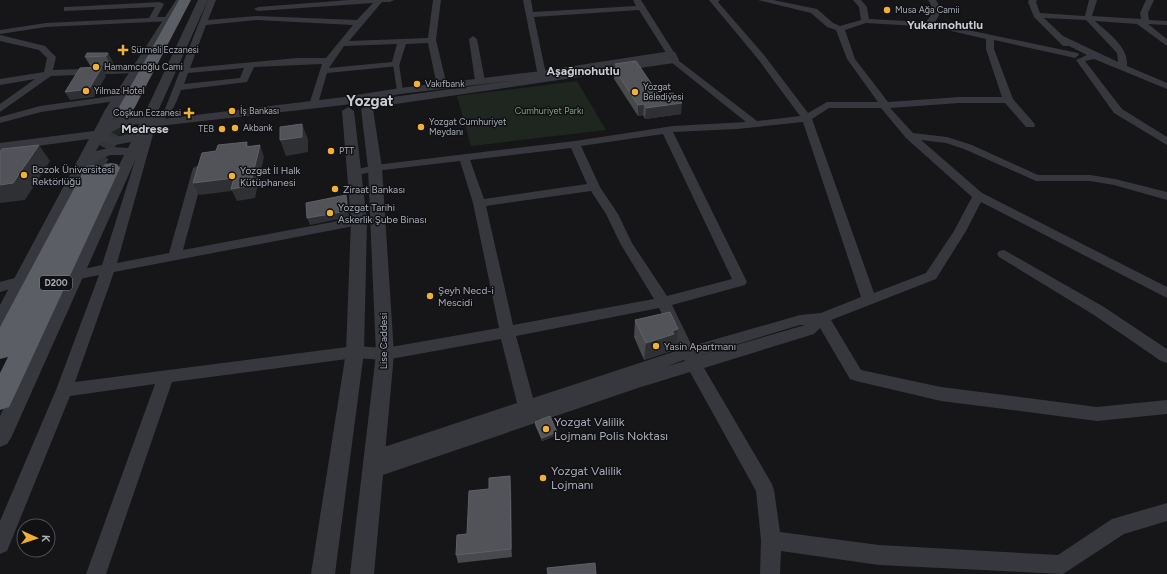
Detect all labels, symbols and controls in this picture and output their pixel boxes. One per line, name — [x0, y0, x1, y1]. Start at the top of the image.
place label: Musa Ağa Camii — [895, 4, 960, 15]
marker: Musa Ağa Camii — [882, 5, 892, 15]
district label: Yukarınohutlu — [907, 18, 983, 32]
place label: Sürmeli Eczanesi — [131, 44, 199, 55]
marker: Sürmeli Eczanesi — [118, 45, 128, 55]
place label: Hamamcıoğlu Cami — [104, 61, 183, 72]
marker: Hamamcıoğlu Cami — [91, 62, 101, 72]
district label: Aşağınohutlu — [546, 64, 620, 78]
place label: Vakıfbank — [425, 78, 465, 89]
marker: Vakıfbank — [412, 79, 422, 89]
place label: Yozgat Belediyesi — [643, 81, 684, 102]
place label: Yilmaz Hotel — [94, 85, 145, 96]
marker: Yilmaz Hotel — [81, 86, 91, 96]
marker: Yozgat Belediyesi — [630, 87, 640, 97]
district label: Yozgat — [346, 92, 394, 110]
place label: İş Bankası — [240, 105, 279, 116]
park label: Cumhuriyet Parkı — [515, 105, 583, 116]
marker: İş Bankası — [227, 106, 237, 116]
place label: Coşkun Eczanesi — [113, 107, 181, 118]
marker: Coşkun Eczanesi — [184, 108, 194, 118]
place label: Yozgat Cumhuriyet Meydanı — [429, 116, 507, 137]
district label: Medrese — [121, 122, 169, 136]
place label: Akbank — [243, 122, 273, 133]
marker: Yozgat Cumhuriyet Meydanı — [416, 122, 426, 132]
place label: TEB — [198, 123, 214, 134]
marker: Akbank — [230, 123, 240, 133]
marker: TEB — [217, 124, 227, 134]
place label: PTT — [339, 145, 354, 156]
marker: PTT — [326, 146, 336, 156]
place label: Bozok Üniversitesi Rektörlüğü — [32, 163, 114, 188]
place label: Yozgat İl Halk Kütüphanesi — [240, 164, 301, 189]
marker: Bozok Üniversitesi Rektörlüğü — [19, 170, 29, 180]
marker: Yozgat İl Halk Kütüphanesi — [227, 171, 237, 181]
place label: Ziraat Bankası — [343, 183, 405, 196]
marker: Ziraat Bankası — [330, 184, 340, 194]
place label: Yozgat Tarihi Askerlik Şube Binası — [338, 201, 426, 226]
marker: Yozgat Tarihi Askerlik Şube Binası — [325, 208, 335, 218]
road number: D200 — [40, 276, 72, 290]
place label: Şeyh Necd-i Mescidi — [438, 284, 494, 309]
marker: Şeyh Necd-i Mescidi — [425, 291, 435, 301]
street label: Lise Caddesi — [377, 313, 390, 369]
place label: Yasin Apartmanı — [664, 340, 736, 353]
marker: Yasin Apartmanı — [651, 341, 661, 351]
place label: Yozgat Valilik Lojmanı Polis Noktası — [554, 415, 668, 443]
marker: Yozgat Valilik Lojmanı Polis Noktası — [541, 424, 551, 434]
place label: Yozgat Valilik Lojmanı — [551, 464, 622, 492]
marker: Yozgat Valilik Lojmanı — [538, 473, 548, 483]
north arrow — [16, 518, 56, 558]
text: K — [39, 534, 52, 543]

